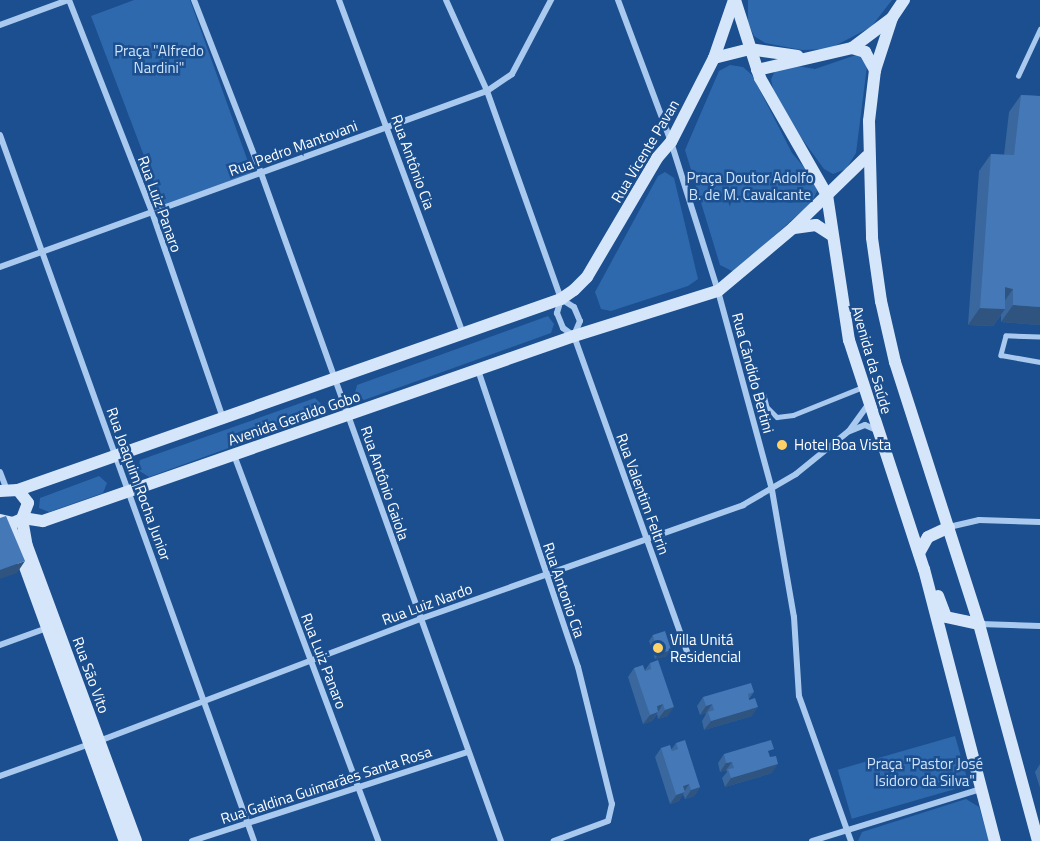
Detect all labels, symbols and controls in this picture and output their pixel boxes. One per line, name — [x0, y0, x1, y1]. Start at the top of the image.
park label: Praça "Alfredo Nardini" — [114, 41, 204, 76]
street label: Rua Vicente Pavan — [607, 96, 683, 206]
street label: Rua Antônio Cia — [388, 112, 438, 212]
street label: Rua Pedro Mantovani — [226, 116, 360, 180]
street label: Rua Luiz Panaro — [134, 153, 186, 255]
park label: Praça Doutor Adolfo B. de M. Cavalcante — [686, 168, 814, 203]
street label: Avenida da Saúde — [848, 304, 896, 416]
street label: Rua Cândido Bertini — [728, 311, 778, 435]
street label: Avenida Geraldo Gobo — [226, 387, 362, 449]
street label: Rua Joaquim Rocha Junior — [103, 405, 175, 563]
street label: Rua Antônio Gaiola — [357, 424, 413, 542]
street label: Rua Valentim Feltrin — [613, 431, 673, 557]
place label: Hotel Boa Vista — [794, 436, 891, 454]
marker: Hotel Boa Vista — [775, 438, 789, 452]
street label: Rua Antonio Cia — [539, 540, 589, 640]
street label: Rua Luiz Nardo — [379, 579, 475, 629]
street label: Rua Luiz Panaro — [297, 610, 351, 712]
place label: Villa Unitá Residencial — [670, 630, 741, 665]
street label: Rua São Vito — [69, 634, 113, 716]
marker: Villa Unitá Residencial — [651, 641, 665, 655]
street label: Rua Galdina Guimarães Santa Rosa — [218, 742, 434, 828]
park label: Praça "Pastor José Isidoro da Silva" — [867, 754, 983, 789]

